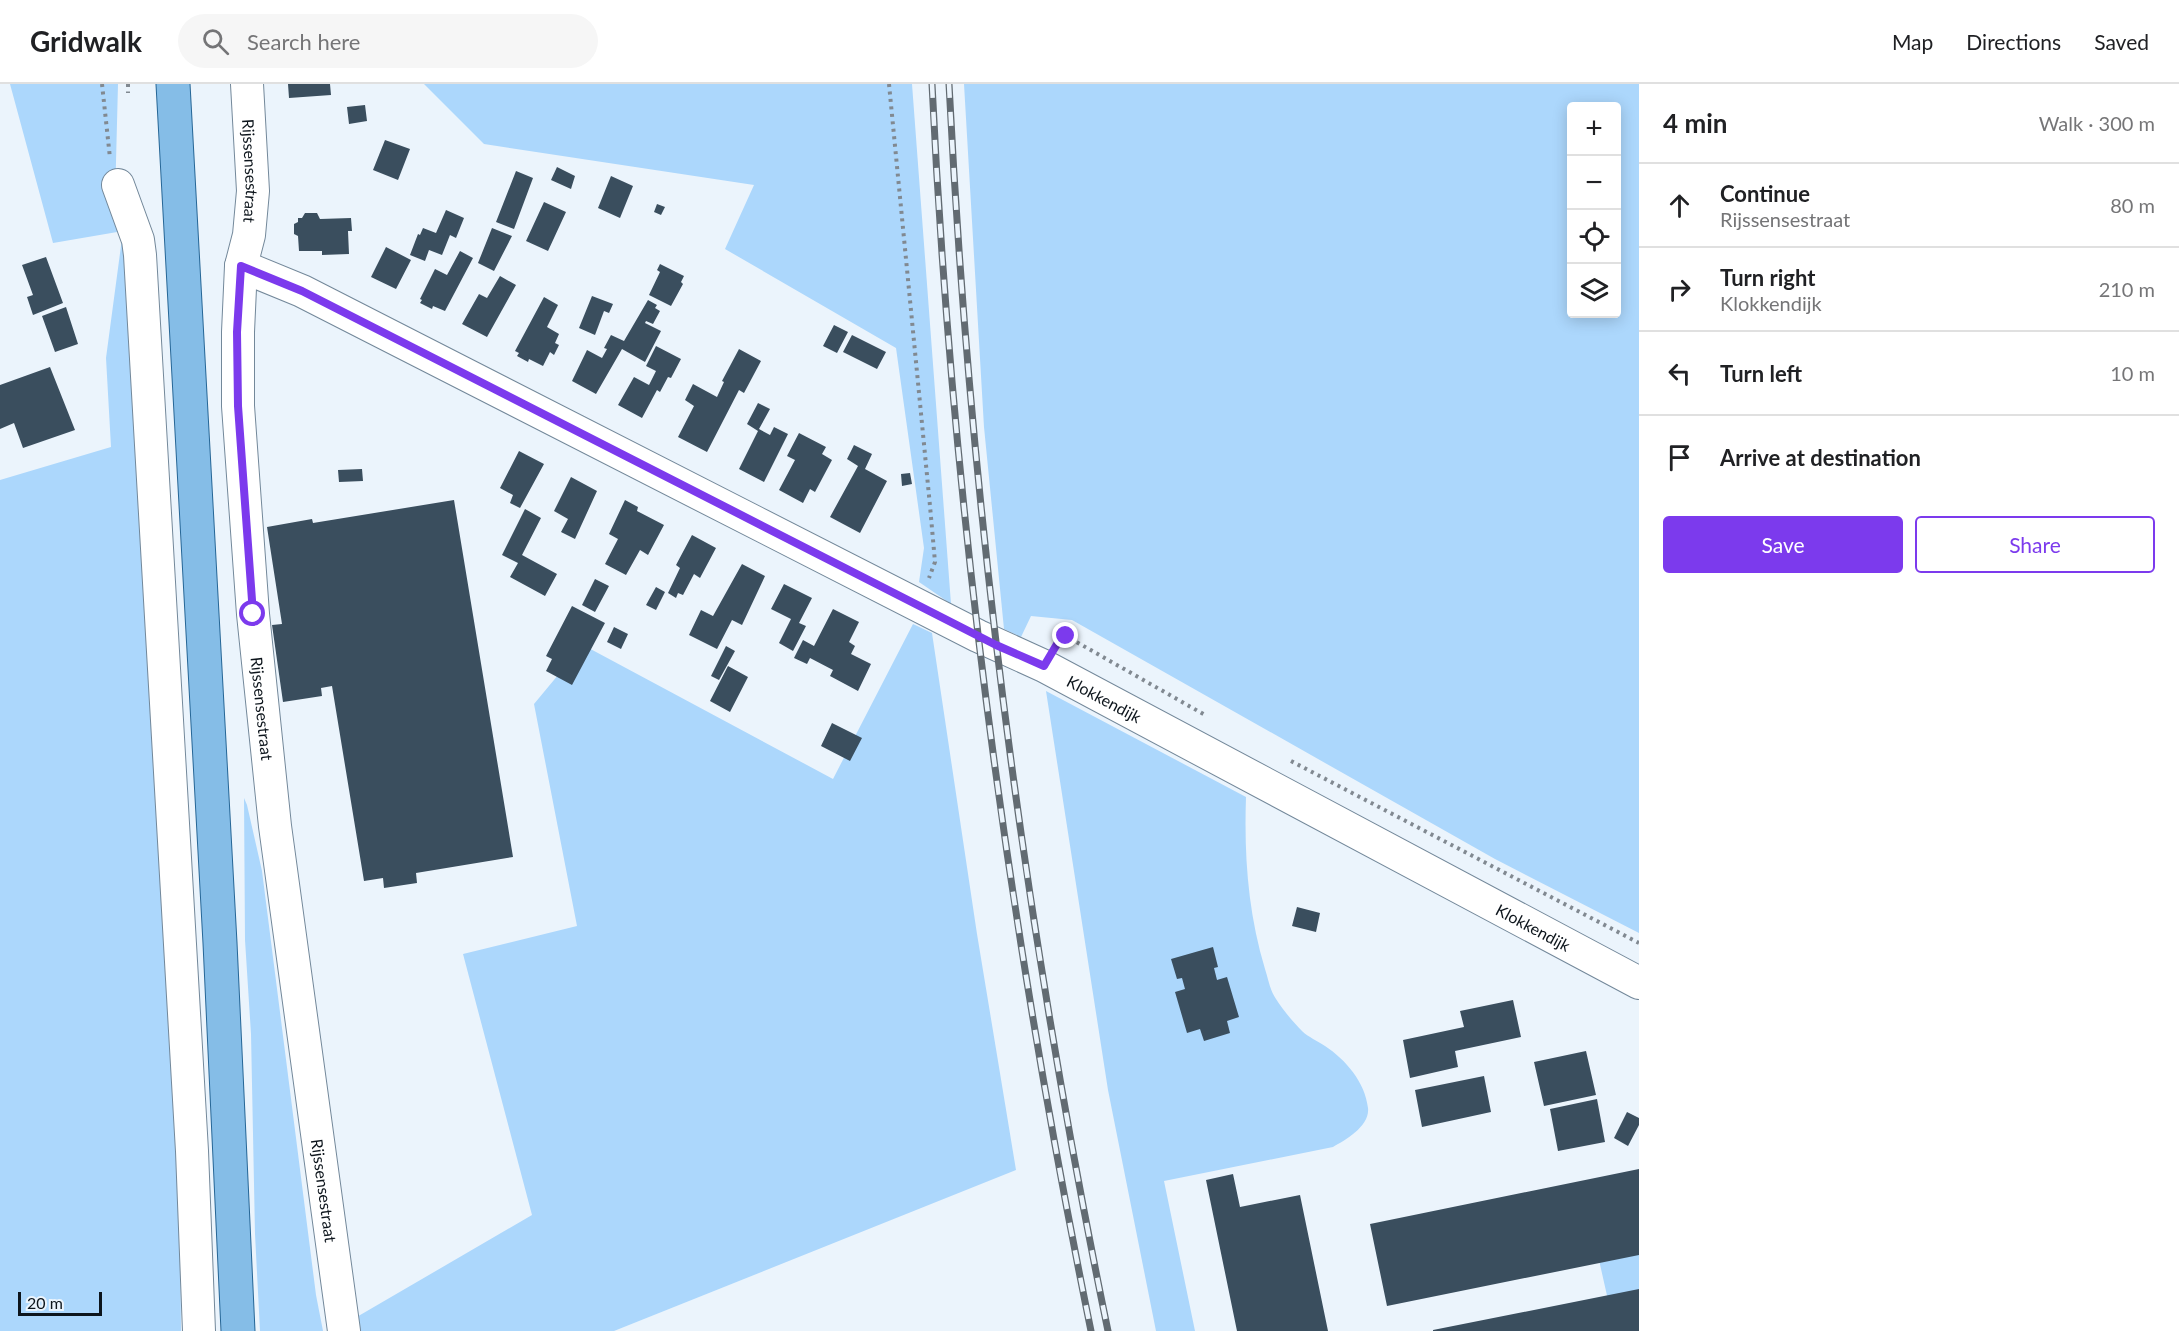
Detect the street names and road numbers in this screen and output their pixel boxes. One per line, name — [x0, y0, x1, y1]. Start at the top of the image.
street label: Rijssensestraat — [239, 118, 263, 224]
street label: Rijssensestraat — [248, 656, 278, 762]
street label: Klokkendijk — [1064, 671, 1146, 726]
street label: Klokkendijk — [1493, 899, 1575, 955]
street label: Rijssensestraat — [308, 1138, 341, 1244]

